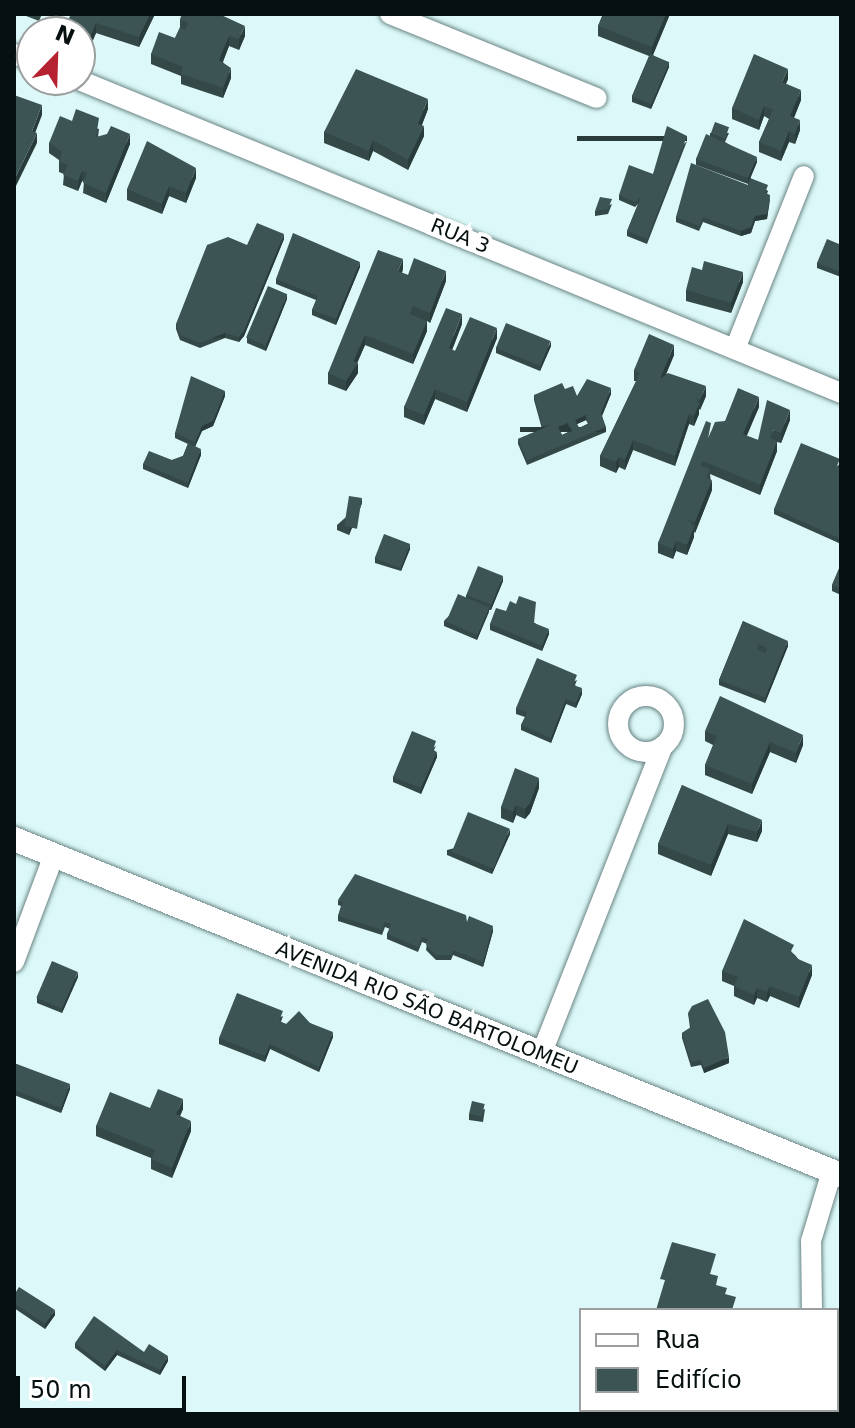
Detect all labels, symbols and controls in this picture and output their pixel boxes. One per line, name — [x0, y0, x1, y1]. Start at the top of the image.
north arrow — [16, 16, 96, 96]
text: N — [51, 20, 78, 50]
street label: RUA 3 — [427, 213, 493, 259]
street label: AVENIDA RIO SÃO BARTOLOMEU — [273, 936, 581, 1080]
legend — [579, 1308, 839, 1412]
text: Rua — [655, 1326, 701, 1354]
scale bar — [20, 1360, 190, 1410]
text: Edifício — [655, 1366, 742, 1394]
text: 50 m — [30, 1376, 92, 1404]

